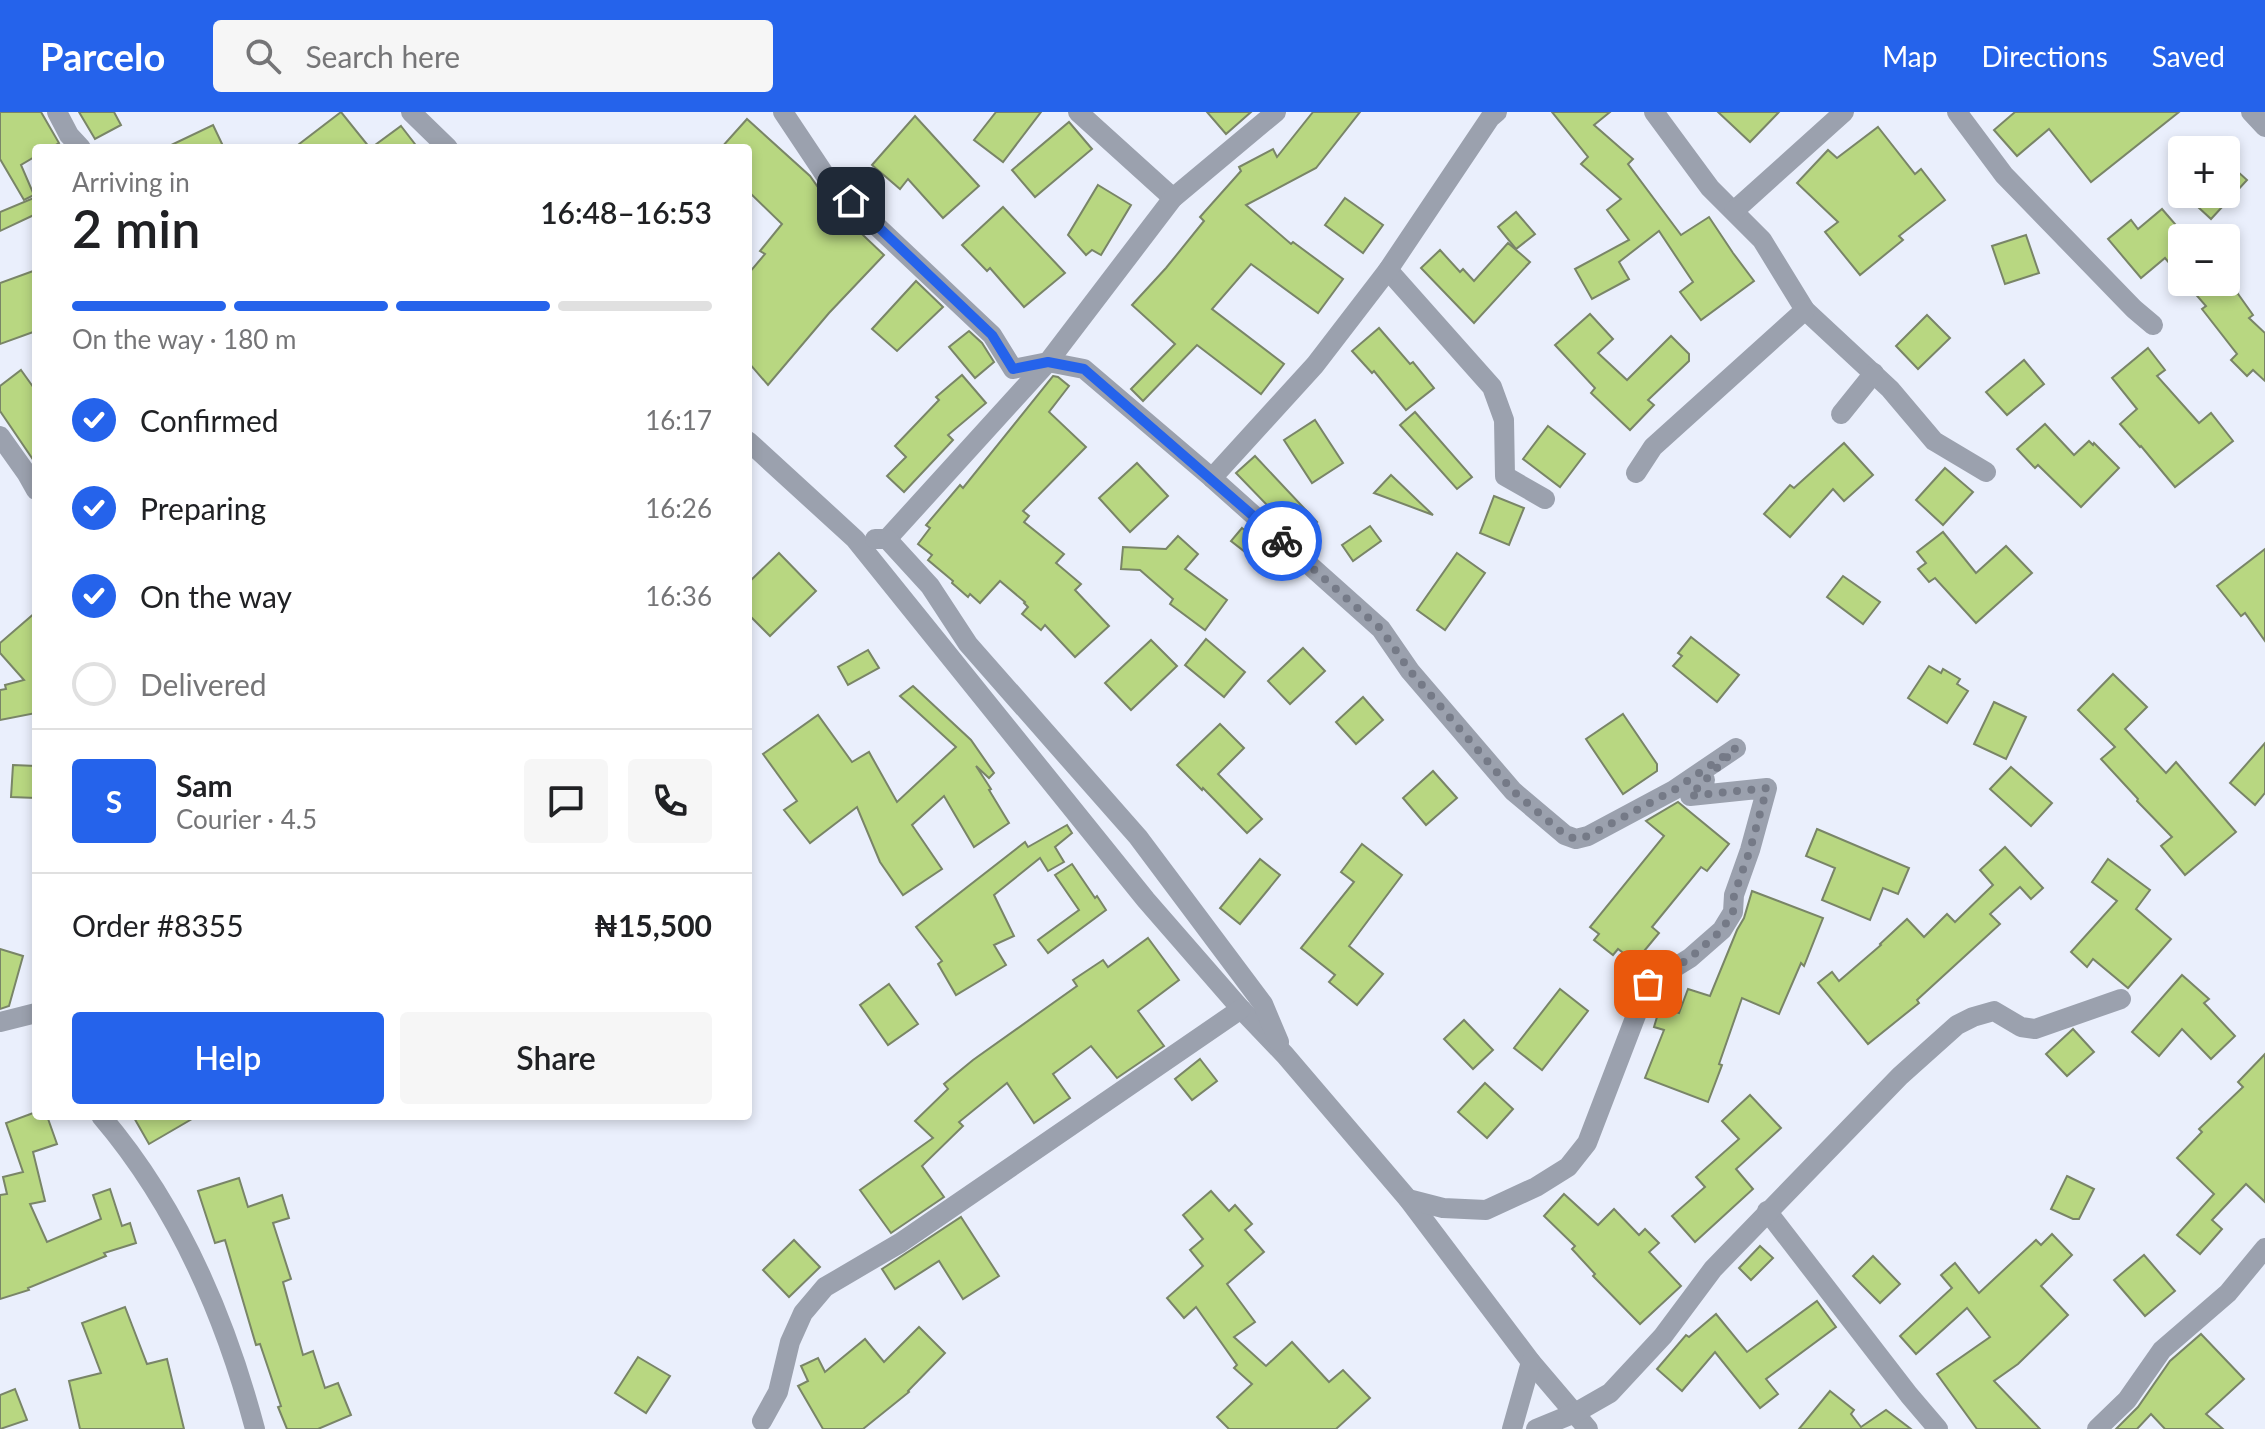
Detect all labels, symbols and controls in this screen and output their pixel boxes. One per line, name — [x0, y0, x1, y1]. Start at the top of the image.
search box — [213, 20, 773, 92]
text: Parcelo — [40, 33, 165, 79]
icon: search — [241, 34, 285, 78]
text: Search here — [305, 38, 460, 74]
text: Map — [1882, 39, 1937, 73]
text: Directions — [1981, 39, 2108, 73]
text: Saved — [2152, 39, 2225, 73]
map controls — [2168, 136, 2240, 296]
button: + — [2168, 136, 2240, 208]
text: Arriving in — [72, 166, 190, 198]
pin — [817, 167, 885, 235]
icon: home — [829, 179, 873, 223]
text: 16:48–16:53 — [540, 194, 712, 230]
text: 2 min — [72, 197, 200, 259]
button: − — [2168, 224, 2240, 296]
text: On the way · 180 m — [72, 323, 296, 355]
icon: check — [72, 398, 116, 442]
text: Confirmed — [140, 402, 279, 438]
text: 16:17 — [645, 404, 712, 436]
icon: check — [72, 486, 116, 530]
text: Preparing — [140, 490, 266, 526]
text: 16:26 — [645, 492, 712, 524]
courier — [1242, 501, 1322, 581]
icon: bike — [1260, 519, 1304, 563]
icon: check — [72, 574, 116, 618]
text: On the way — [140, 578, 292, 614]
text: 16:36 — [645, 580, 712, 612]
text: Delivered — [140, 666, 267, 702]
button: chat — [524, 759, 608, 843]
button: phone — [628, 759, 712, 843]
text: Sam — [176, 767, 233, 803]
text: S — [106, 783, 122, 819]
text: Courier · 4.5 — [176, 803, 317, 835]
text: Order #8355 — [72, 907, 244, 943]
text: ₦15,500 — [594, 907, 712, 943]
pin — [1614, 950, 1682, 1018]
icon: bag — [1626, 962, 1670, 1006]
button: Help — [72, 1012, 384, 1104]
button: Share — [400, 1012, 712, 1104]

